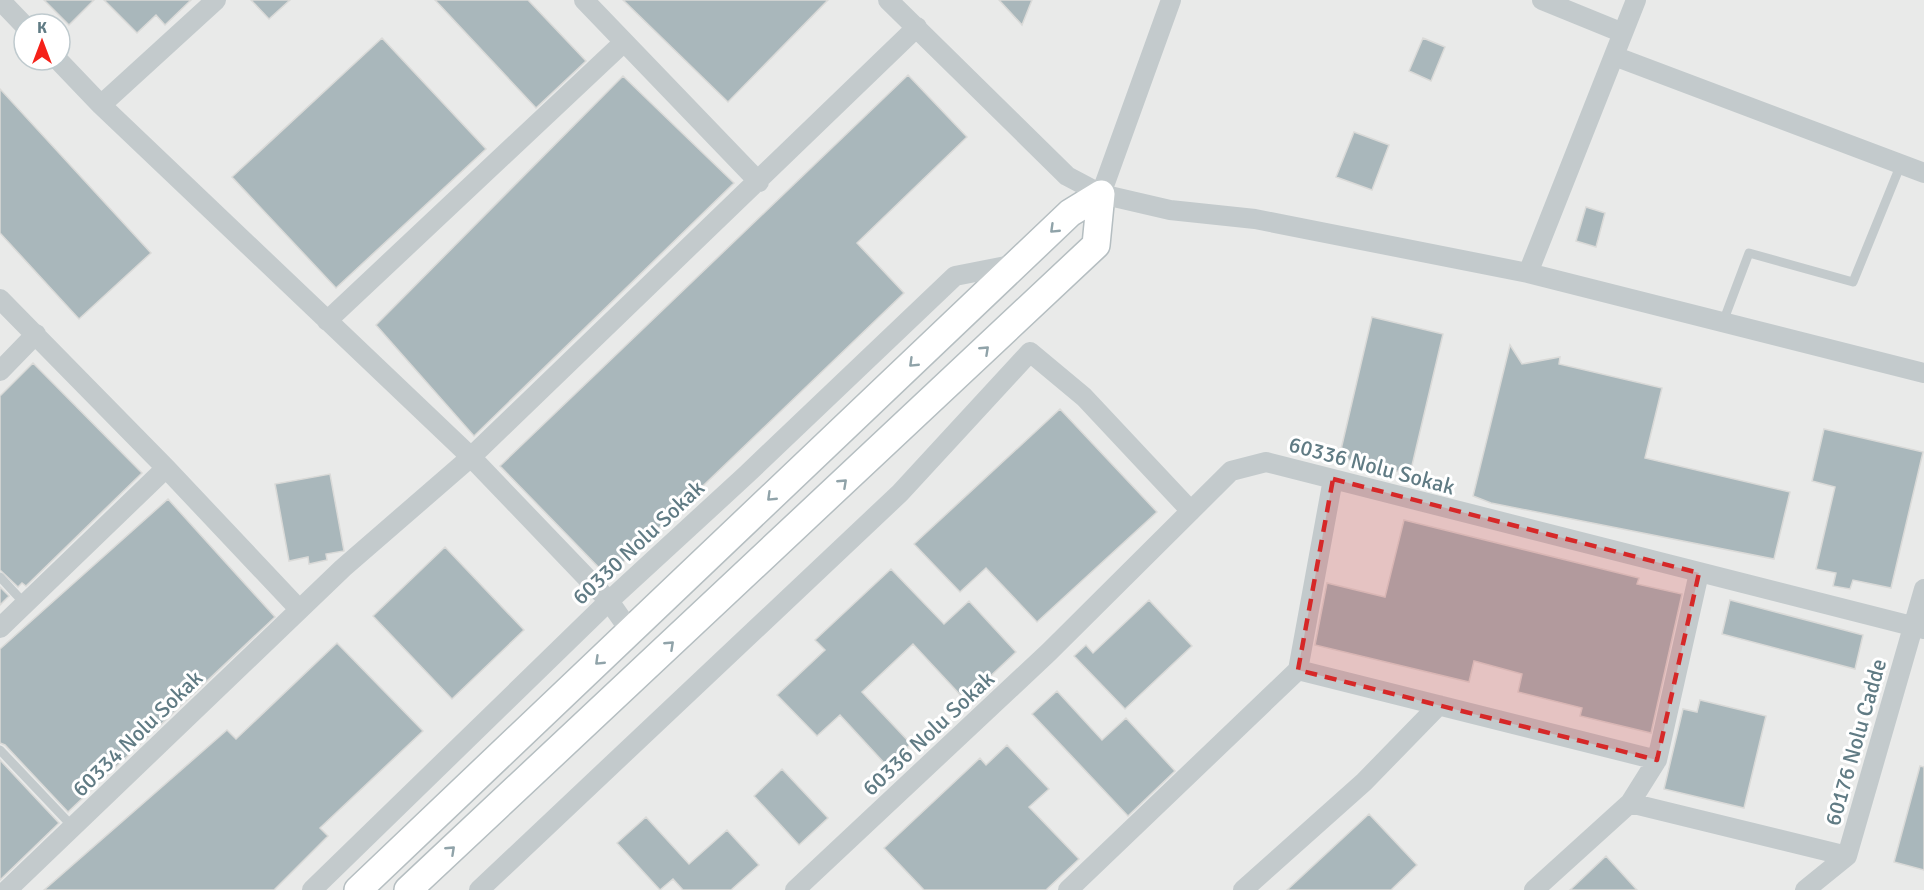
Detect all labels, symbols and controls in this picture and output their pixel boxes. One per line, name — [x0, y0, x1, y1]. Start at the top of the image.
north arrow — [12, 12, 72, 72]
text: K — [37, 18, 47, 38]
one-way arrow — [1050, 222, 1061, 233]
one-way arrow — [979, 346, 989, 357]
one-way arrow — [909, 356, 919, 367]
street label: 60336 Nolu Sokak — [1286, 430, 1458, 501]
street label: 60330 Nolu Sokak — [567, 474, 710, 610]
one-way arrow — [836, 479, 847, 490]
one-way arrow — [768, 490, 779, 501]
one-way arrow — [663, 641, 674, 652]
one-way arrow — [596, 653, 607, 664]
street label: 60176 Nolu Cadde — [1819, 656, 1892, 829]
street label: 60334 Nolu Sokak — [67, 664, 208, 802]
street label: 60336 Nolu Sokak — [857, 665, 1000, 801]
one-way arrow — [444, 846, 454, 857]

